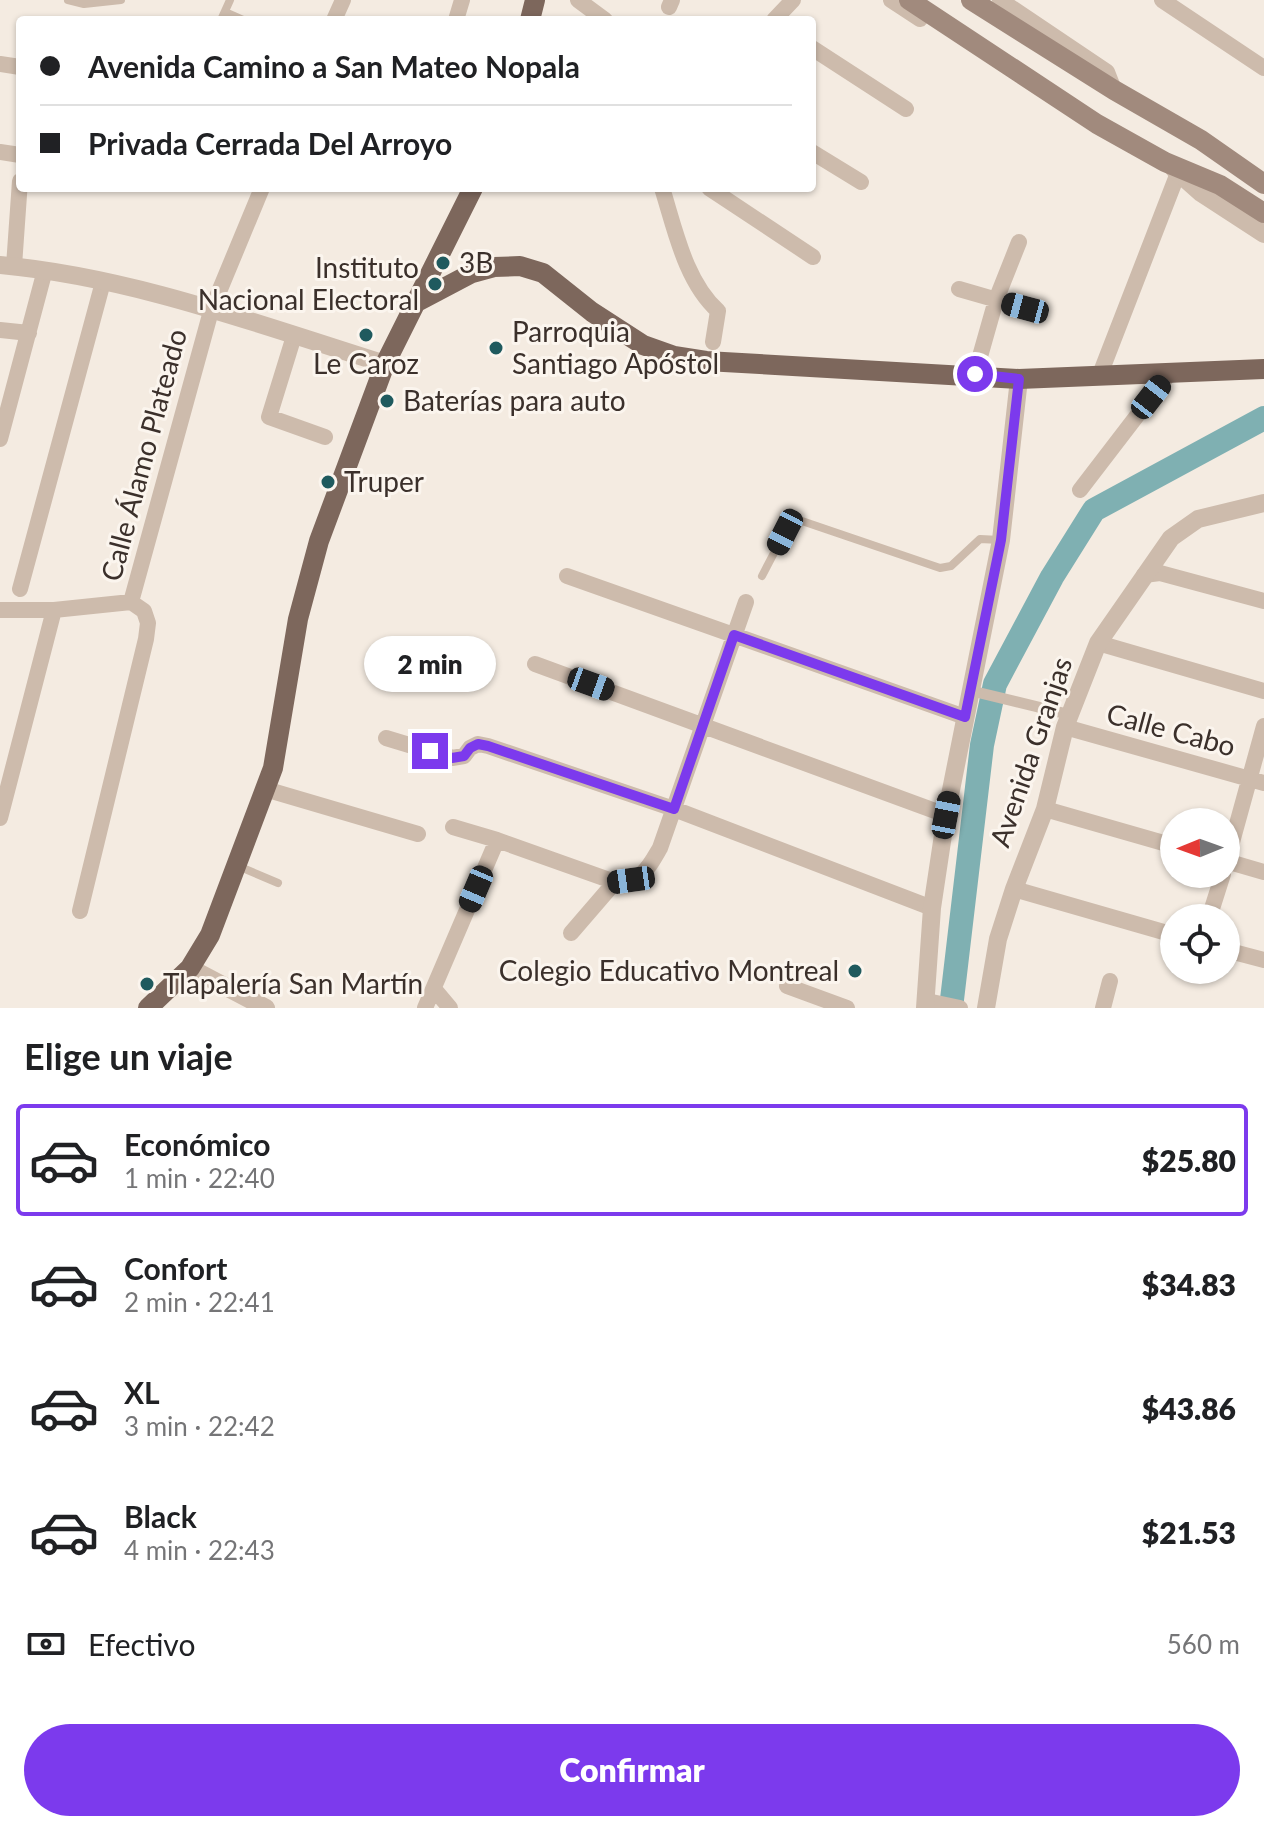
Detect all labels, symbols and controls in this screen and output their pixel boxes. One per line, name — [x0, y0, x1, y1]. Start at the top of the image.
text: Avenida Camino a San Mateo Nopala — [88, 48, 580, 84]
text: Privada Cerrada Del Arroyo — [88, 125, 452, 161]
place label: 3B — [459, 245, 493, 279]
place label: Instituto Nacional Electoral — [198, 250, 419, 316]
marker: 3B — [434, 254, 452, 272]
marker: Instituto Nacional Electoral — [426, 275, 444, 293]
car — [999, 290, 1051, 326]
place label: Parroquia Santiago Apóstol — [512, 314, 719, 380]
street label: Calle Álamo Plateado — [93, 325, 193, 585]
marker: Le Caroz — [357, 326, 375, 344]
marker: Parroquia Santiago Apóstol — [487, 339, 505, 357]
place label: Le Caroz — [313, 346, 419, 380]
route start — [957, 356, 993, 392]
car — [1127, 371, 1175, 423]
place label: Baterías para auto — [403, 383, 626, 417]
marker: Baterías para auto — [378, 392, 396, 410]
place label: Truper — [344, 464, 424, 498]
marker: Truper — [319, 473, 337, 491]
car — [763, 505, 807, 559]
callout: 2 min — [364, 635, 496, 691]
text: 2 min — [398, 648, 462, 680]
street label: Avenida Granjas — [982, 652, 1078, 851]
car — [564, 665, 618, 703]
street label: Calle Cabo — [1103, 696, 1239, 763]
route end — [412, 733, 448, 769]
car — [930, 789, 962, 841]
north arrow — [1160, 808, 1240, 888]
map controls — [1160, 808, 1240, 984]
car — [456, 862, 496, 916]
car — [606, 865, 656, 895]
button: locate — [1160, 904, 1240, 984]
place label: Colegio Educativo Montreal — [499, 953, 839, 987]
marker: Colegio Educativo Montreal — [846, 962, 864, 980]
place label: Tlapalería San Martín — [163, 966, 423, 1000]
marker: Tlapalería San Martín — [138, 975, 156, 993]
text: Elige un viaje — [24, 1034, 233, 1078]
icon: car — [28, 1124, 100, 1196]
text: Económico — [124, 1126, 270, 1162]
text: $25.80 — [1142, 1142, 1236, 1178]
text: 1 min · 22:40 — [124, 1162, 275, 1194]
icon: car — [28, 1248, 100, 1320]
text: Confort — [124, 1250, 227, 1286]
text: $34.83 — [1142, 1266, 1236, 1302]
text: 2 min · 22:41 — [124, 1286, 275, 1318]
icon: car — [28, 1372, 100, 1444]
text: XL — [124, 1374, 160, 1410]
text: $43.86 — [1142, 1390, 1236, 1426]
text: 3 min · 22:42 — [124, 1410, 275, 1442]
icon: car — [28, 1496, 100, 1568]
text: Black — [124, 1498, 197, 1534]
text: $21.53 — [1142, 1514, 1236, 1550]
text: 4 min · 22:43 — [124, 1534, 275, 1566]
icon: cash — [24, 1622, 68, 1666]
text: Efectivo — [88, 1626, 195, 1662]
text: 560 m — [1167, 1628, 1240, 1660]
button: Confirmar — [24, 1724, 1240, 1816]

